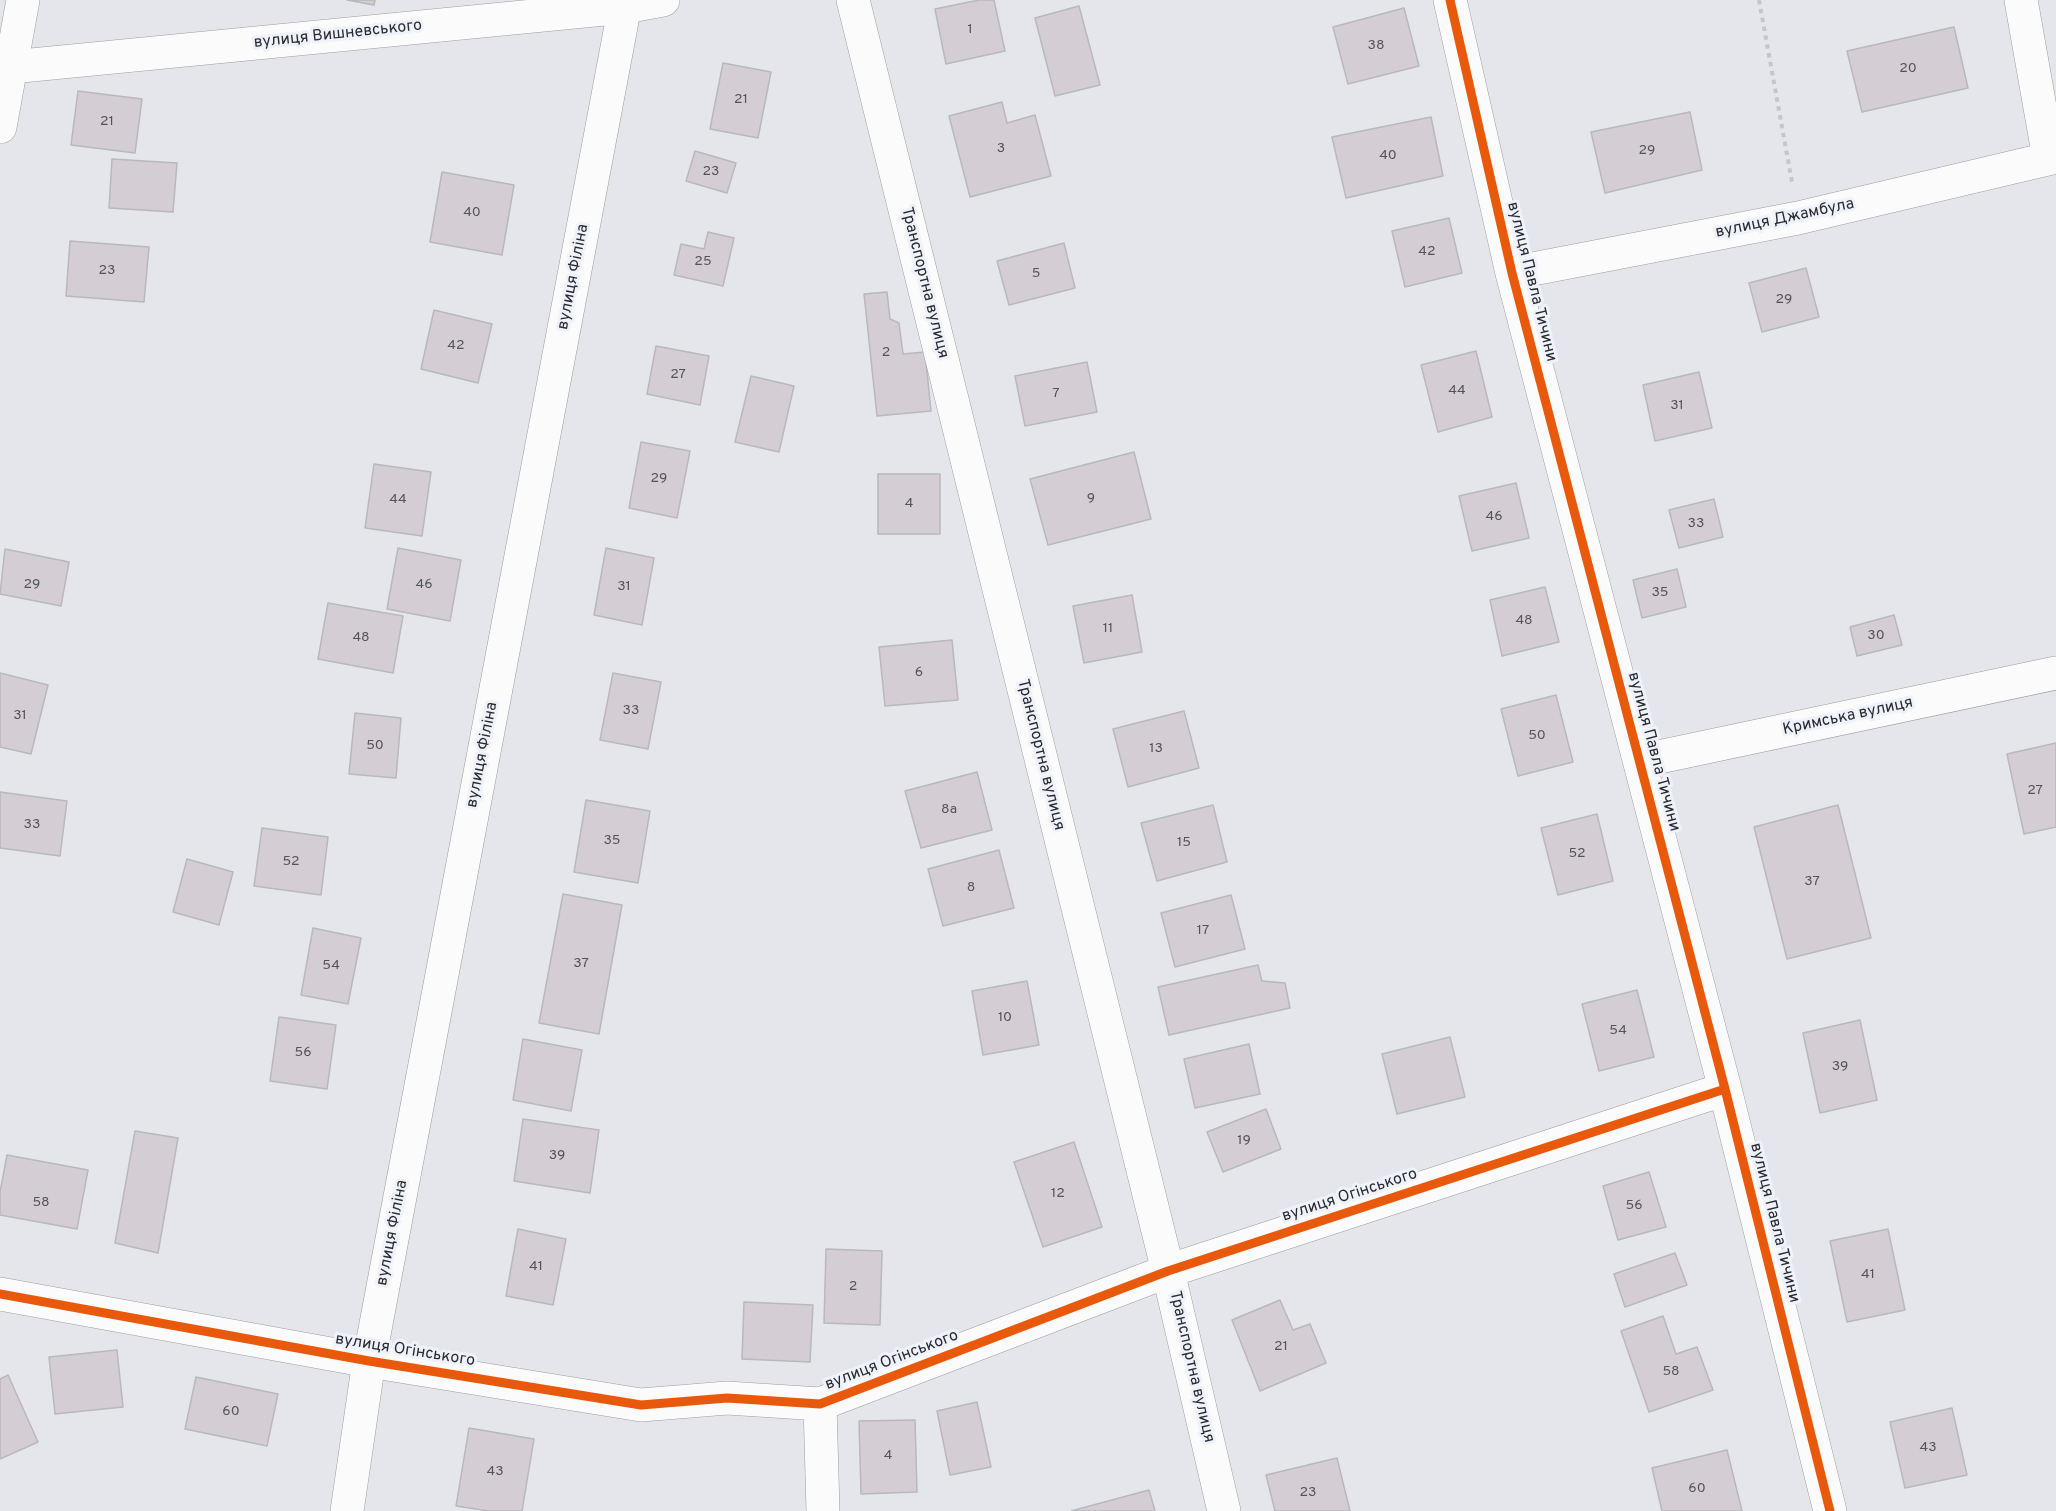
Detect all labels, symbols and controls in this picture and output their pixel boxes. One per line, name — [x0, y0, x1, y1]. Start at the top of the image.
street label: вулиця Вишневського — [253, 17, 423, 53]
house number: 1 — [967, 22, 973, 38]
house number: 38 — [1368, 38, 1384, 54]
house number: 20 — [1899, 61, 1917, 77]
house number: 21 — [734, 92, 748, 108]
house number: 21 — [100, 114, 114, 130]
house number: 3 — [997, 141, 1005, 157]
house number: 29 — [1639, 143, 1655, 159]
house number: 40 — [1379, 148, 1397, 164]
house number: 23 — [703, 164, 719, 180]
street label: вулиця Джамбула — [1714, 195, 1856, 243]
street label: вулиця Павла Тичини — [1502, 200, 1560, 364]
house number: 40 — [463, 205, 481, 221]
street label: Транспортна вулиця — [896, 206, 952, 360]
street label: вулиця Філіна — [554, 223, 594, 331]
house number: 42 — [1418, 244, 1436, 260]
house number: 25 — [694, 254, 712, 270]
house number: 23 — [99, 263, 115, 279]
house number: 5 — [1032, 266, 1040, 282]
house number: 29 — [1776, 292, 1792, 308]
house number: 42 — [447, 338, 465, 354]
house number: 2 — [882, 345, 890, 361]
house number: 27 — [670, 367, 686, 383]
house number: 44 — [1448, 383, 1466, 399]
house number: 7 — [1052, 386, 1060, 402]
house number: 31 — [1670, 398, 1684, 414]
house number: 29 — [651, 471, 667, 487]
house number: 9 — [1087, 491, 1095, 507]
house number: 44 — [389, 492, 407, 508]
house number: 4 — [905, 496, 913, 512]
house number: 46 — [1485, 509, 1503, 525]
house number: 33 — [1688, 516, 1704, 532]
house number: 29 — [24, 577, 40, 593]
house number: 46 — [415, 577, 433, 593]
house number: 31 — [617, 579, 631, 595]
house number: 35 — [1651, 585, 1669, 601]
house number: 48 — [1515, 613, 1533, 629]
house number: 11 — [1103, 621, 1113, 637]
house number: 30 — [1867, 628, 1885, 644]
house number: 48 — [352, 630, 370, 646]
house number: 6 — [915, 665, 923, 681]
street label: вулиця Павла Тичини — [1622, 670, 1684, 834]
street label: Транспортна вулиця — [1012, 678, 1068, 832]
street label: Кримська вулиця — [1781, 694, 1915, 740]
street label: вулиця Філіна — [463, 701, 503, 809]
house number: 33 — [623, 703, 639, 719]
house number: 31 — [13, 708, 27, 724]
house number: 50 — [1528, 728, 1546, 744]
house number: 50 — [366, 738, 384, 754]
house number: 13 — [1149, 741, 1163, 757]
house number: 27 — [2027, 783, 2043, 799]
house number: 8а — [941, 802, 957, 818]
house number: 33 — [24, 817, 40, 833]
house number: 35 — [603, 833, 621, 849]
house number: 15 — [1177, 835, 1191, 851]
house number: 52 — [1568, 846, 1586, 862]
house number: 52 — [282, 854, 300, 870]
house number: 37 — [1804, 874, 1820, 890]
house number: 8 — [967, 880, 975, 896]
house number: 17 — [1197, 923, 1209, 939]
house number: 37 — [573, 956, 589, 972]
house number: 54 — [322, 958, 340, 974]
house number: 10 — [998, 1010, 1012, 1026]
house number: 54 — [1609, 1023, 1627, 1039]
house number: 56 — [294, 1045, 312, 1061]
house number: 39 — [1832, 1059, 1848, 1075]
house number: 19 — [1237, 1133, 1251, 1149]
street label: вулиця Павла Тичини — [1745, 1141, 1803, 1305]
house number: 39 — [549, 1148, 565, 1164]
street label: вулиця Огінського — [1280, 1165, 1420, 1227]
street label: вулиця Філіна — [373, 1179, 413, 1287]
house number: 12 — [1051, 1186, 1065, 1202]
house number: 58 — [32, 1195, 50, 1211]
house number: 56 — [1625, 1198, 1643, 1214]
house number: 41 — [529, 1259, 543, 1275]
house number: 41 — [1861, 1267, 1875, 1283]
house number: 2 — [849, 1279, 857, 1295]
street label: Транспортна вулиця — [1164, 1289, 1218, 1445]
street label: вулиця Огінського — [823, 1327, 961, 1395]
street label: вулиця Огінського — [334, 1330, 476, 1372]
house number: 21 — [1274, 1339, 1288, 1355]
house number: 58 — [1662, 1364, 1680, 1380]
house number: 60 — [222, 1404, 240, 1420]
house number: 43 — [1919, 1440, 1937, 1456]
house number: 4 — [884, 1448, 892, 1464]
house number: 43 — [486, 1464, 504, 1480]
house number: 60 — [1688, 1481, 1706, 1497]
house number: 23 — [1300, 1485, 1316, 1501]

